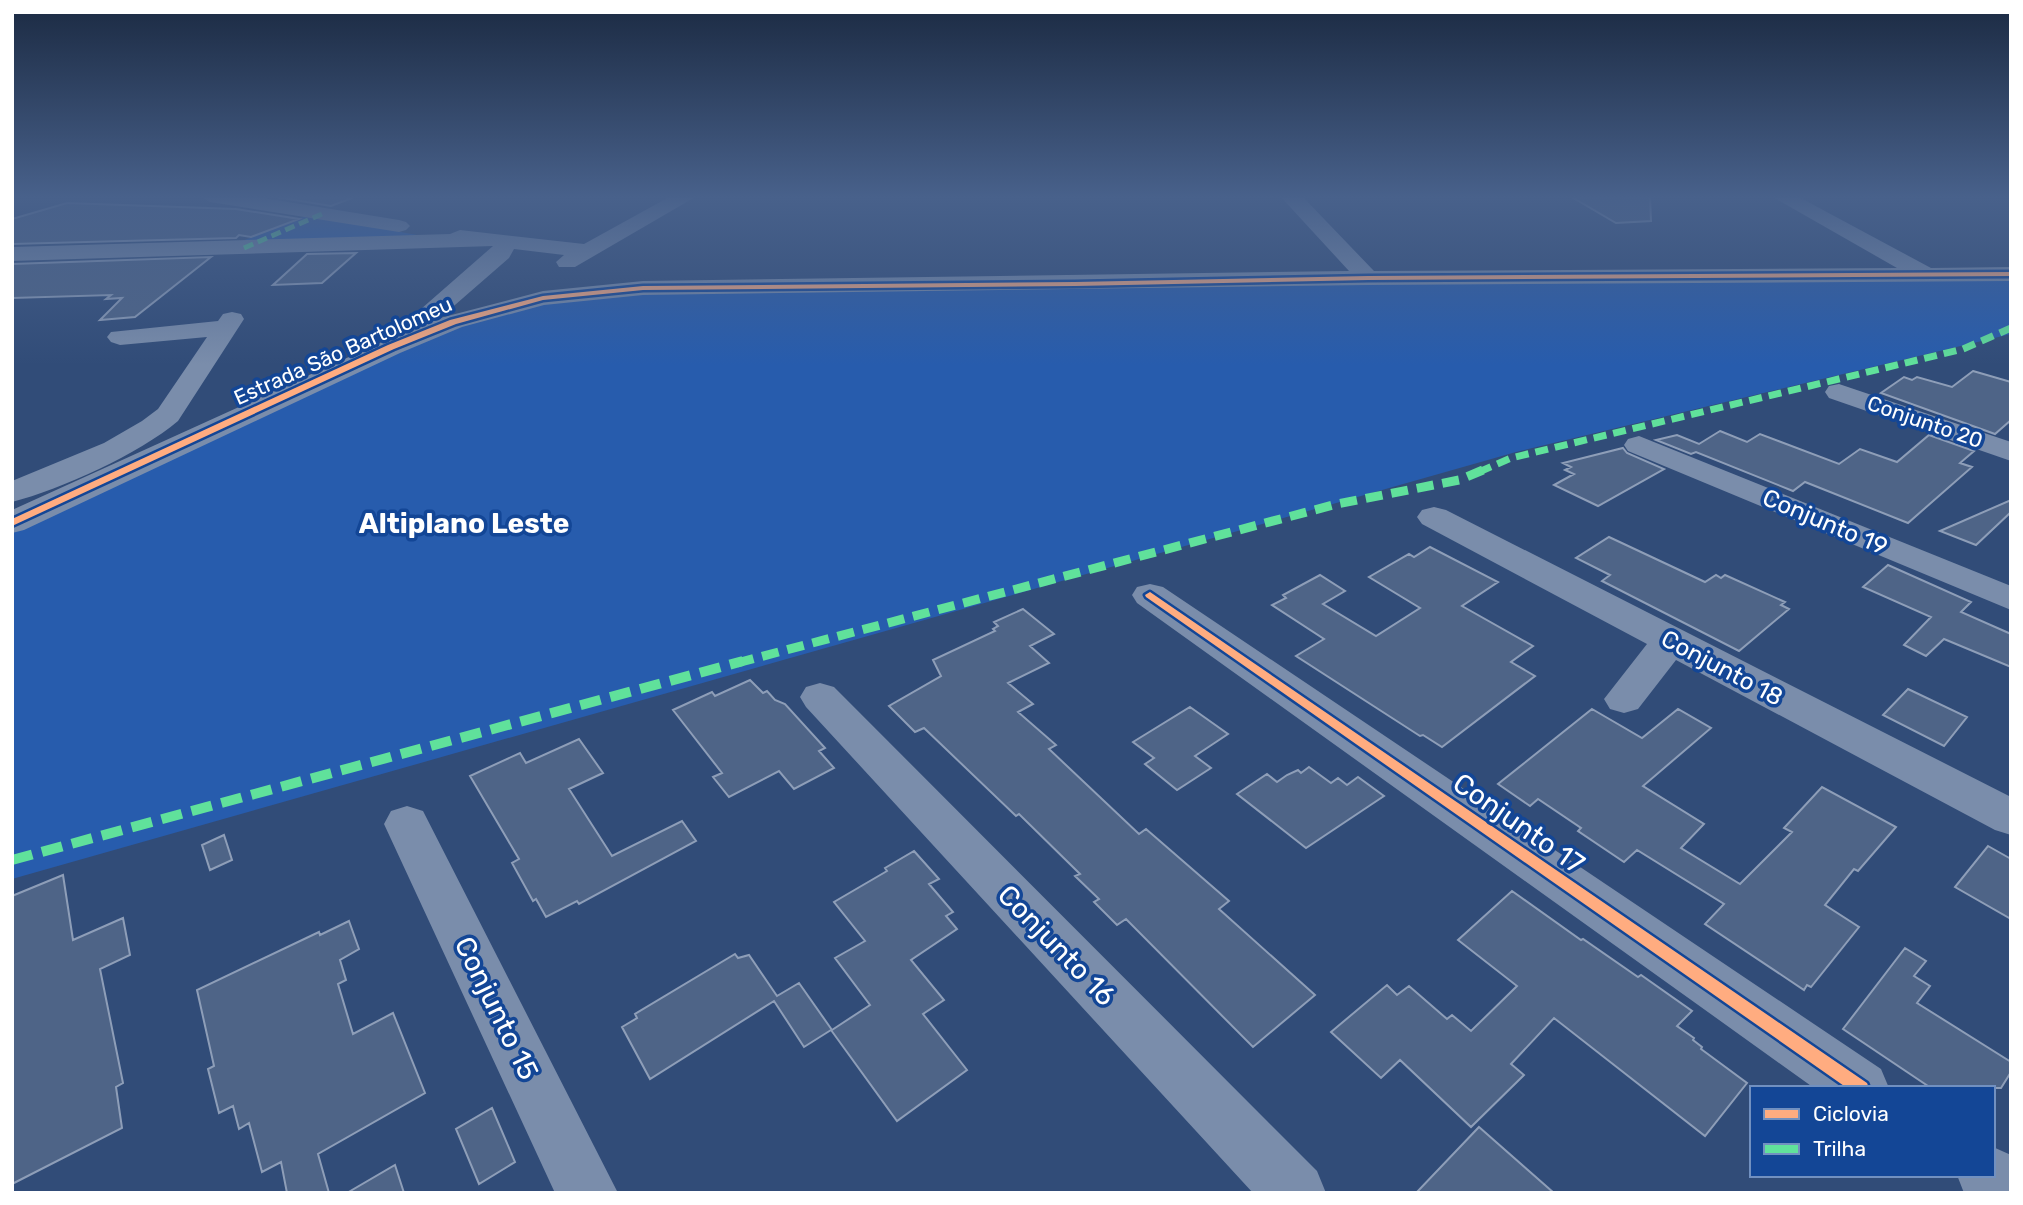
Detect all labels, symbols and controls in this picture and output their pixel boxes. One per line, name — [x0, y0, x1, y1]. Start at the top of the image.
street label: Estrada São Bartolomeu — [230, 291, 456, 410]
street label: Conjunto 20 — [1864, 390, 1986, 453]
street label: Conjunto 19 — [1758, 483, 1892, 561]
district label: Altiplano Leste — [359, 507, 569, 540]
street label: Conjunto 18 — [1656, 624, 1788, 712]
street label: Conjunto 17 — [1447, 766, 1591, 881]
street label: Conjunto 16 — [991, 878, 1122, 1013]
street label: Conjunto 15 — [448, 931, 545, 1085]
legend — [1750, 1086, 1995, 1177]
text: Ciclovia — [1813, 1101, 1889, 1126]
text: Trilha — [1813, 1136, 1866, 1161]

